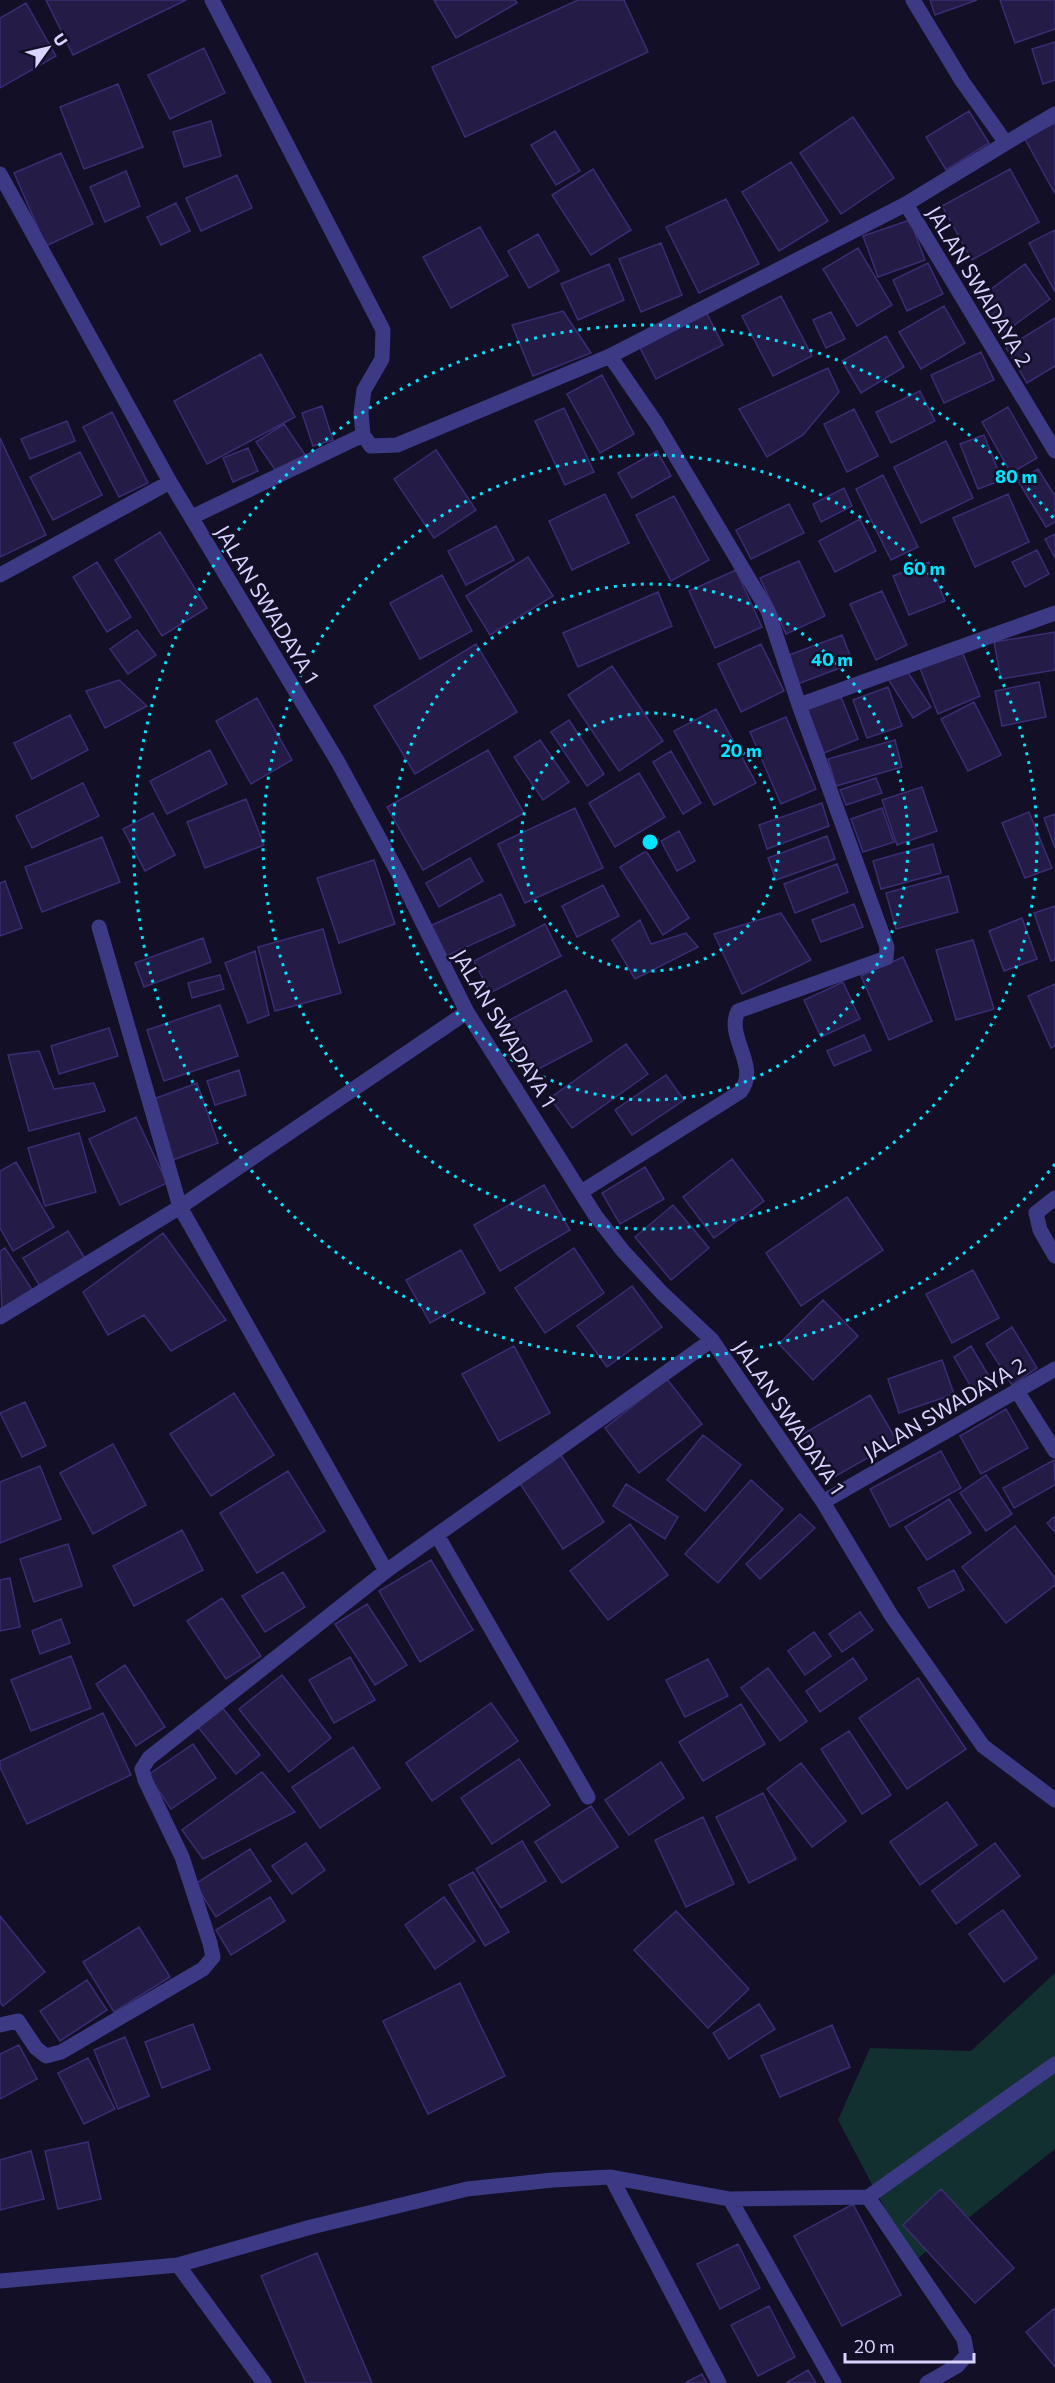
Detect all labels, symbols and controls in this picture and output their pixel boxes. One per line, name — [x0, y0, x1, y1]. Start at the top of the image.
north arrow — [18, 18, 78, 78]
text: U — [50, 29, 72, 49]
street label: JALAN SWADAYA 2 — [922, 201, 1038, 371]
text: 80 m — [995, 465, 1037, 487]
street label: JALAN SWADAYA 1 — [211, 520, 325, 688]
text: 60 m — [903, 557, 945, 579]
text: 40 m — [811, 648, 853, 670]
text: 20 m — [720, 739, 762, 761]
centre of rings — [640, 832, 660, 852]
street label: JALAN SWADAYA 1 — [448, 944, 562, 1112]
street label: JALAN SWADAYA 1 — [729, 1335, 851, 1499]
street label: JALAN SWADAYA 2 — [859, 1351, 1029, 1465]
scale bar — [845, 2326, 974, 2364]
text: 20 m — [854, 2335, 895, 2357]

